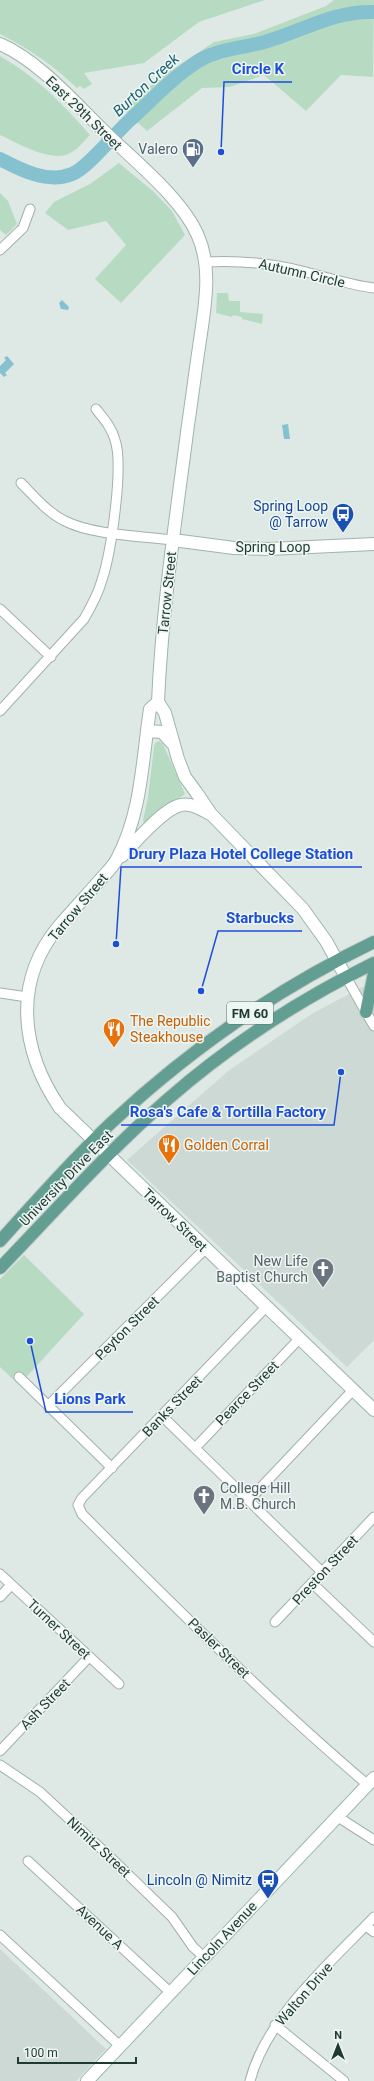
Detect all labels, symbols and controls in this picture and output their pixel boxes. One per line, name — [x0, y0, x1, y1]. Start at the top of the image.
water label: Burton Creek — [109, 49, 183, 120]
callout: Circle K — [224, 55, 292, 82]
text: Circle K — [232, 60, 285, 78]
street label: East 29th Street — [43, 73, 126, 154]
fuel station icon: Valero — [180, 136, 206, 169]
place label: Valero — [138, 141, 178, 157]
street label: Autumn Circle — [257, 255, 347, 291]
place label: Spring Loop @ Tarrow — [253, 498, 328, 530]
bus stop icon: Spring Loop @ Tarrow — [330, 501, 356, 534]
street label: Spring Loop — [236, 539, 311, 555]
street label: Tarrow Street — [155, 550, 179, 635]
callout: Drury Plaza Hotel College Station — [121, 840, 362, 867]
text: Drury Plaza Hotel College Station — [129, 845, 353, 863]
street label: Tarrow Street — [45, 870, 111, 944]
callout: Starbucks — [218, 904, 302, 931]
text: Starbucks — [226, 909, 294, 927]
road number: FM 60 — [227, 1002, 273, 1024]
place label: The Republic Steakhouse — [130, 1013, 211, 1045]
restaurant icon: The Republic Steakhouse — [101, 1016, 127, 1049]
callout: Rosa's Cafe & Tortilla Factory — [121, 1098, 334, 1125]
text: Rosa's Cafe & Tortilla Factory — [130, 1103, 327, 1121]
street label: University Drive East — [16, 1127, 116, 1229]
restaurant icon: Golden Corral — [156, 1132, 182, 1165]
place label: Golden Corral — [184, 1137, 269, 1153]
street label: Tarrow Street — [139, 1185, 211, 1255]
place label: New Life Baptist Church — [216, 1253, 308, 1285]
church icon: New Life Baptist Church — [310, 1256, 336, 1289]
street label: Peyton Street — [92, 1293, 162, 1363]
street label: Pearce Street — [212, 1357, 282, 1429]
street label: Banks Street — [139, 1372, 205, 1440]
callout: Lions Park — [46, 1385, 133, 1412]
text: Lions Park — [54, 1390, 127, 1408]
place label: College Hill M.B. Church — [220, 1480, 296, 1512]
church icon: College Hill M.B. Church — [191, 1483, 217, 1516]
street label: Preston Street — [289, 1532, 361, 1608]
street label: Turner Street — [24, 1596, 94, 1663]
street label: Pasler Street — [185, 1615, 253, 1682]
street label: Ash Street — [17, 1675, 73, 1733]
street label: Nimitz Street — [64, 1814, 134, 1881]
bus stop icon: Lincoln @ Nimitz — [255, 1867, 281, 1900]
place label: Lincoln @ Nimitz — [147, 1872, 252, 1888]
street label: Lincoln Avenue — [184, 1898, 260, 1978]
street label: Avenue A — [73, 1901, 127, 1953]
street label: Walton Drive — [272, 1959, 336, 2029]
north arrow — [318, 2025, 358, 2065]
text: N — [334, 2029, 342, 2042]
scale bar — [18, 2039, 136, 2065]
text: 100 m — [24, 2046, 58, 2060]

